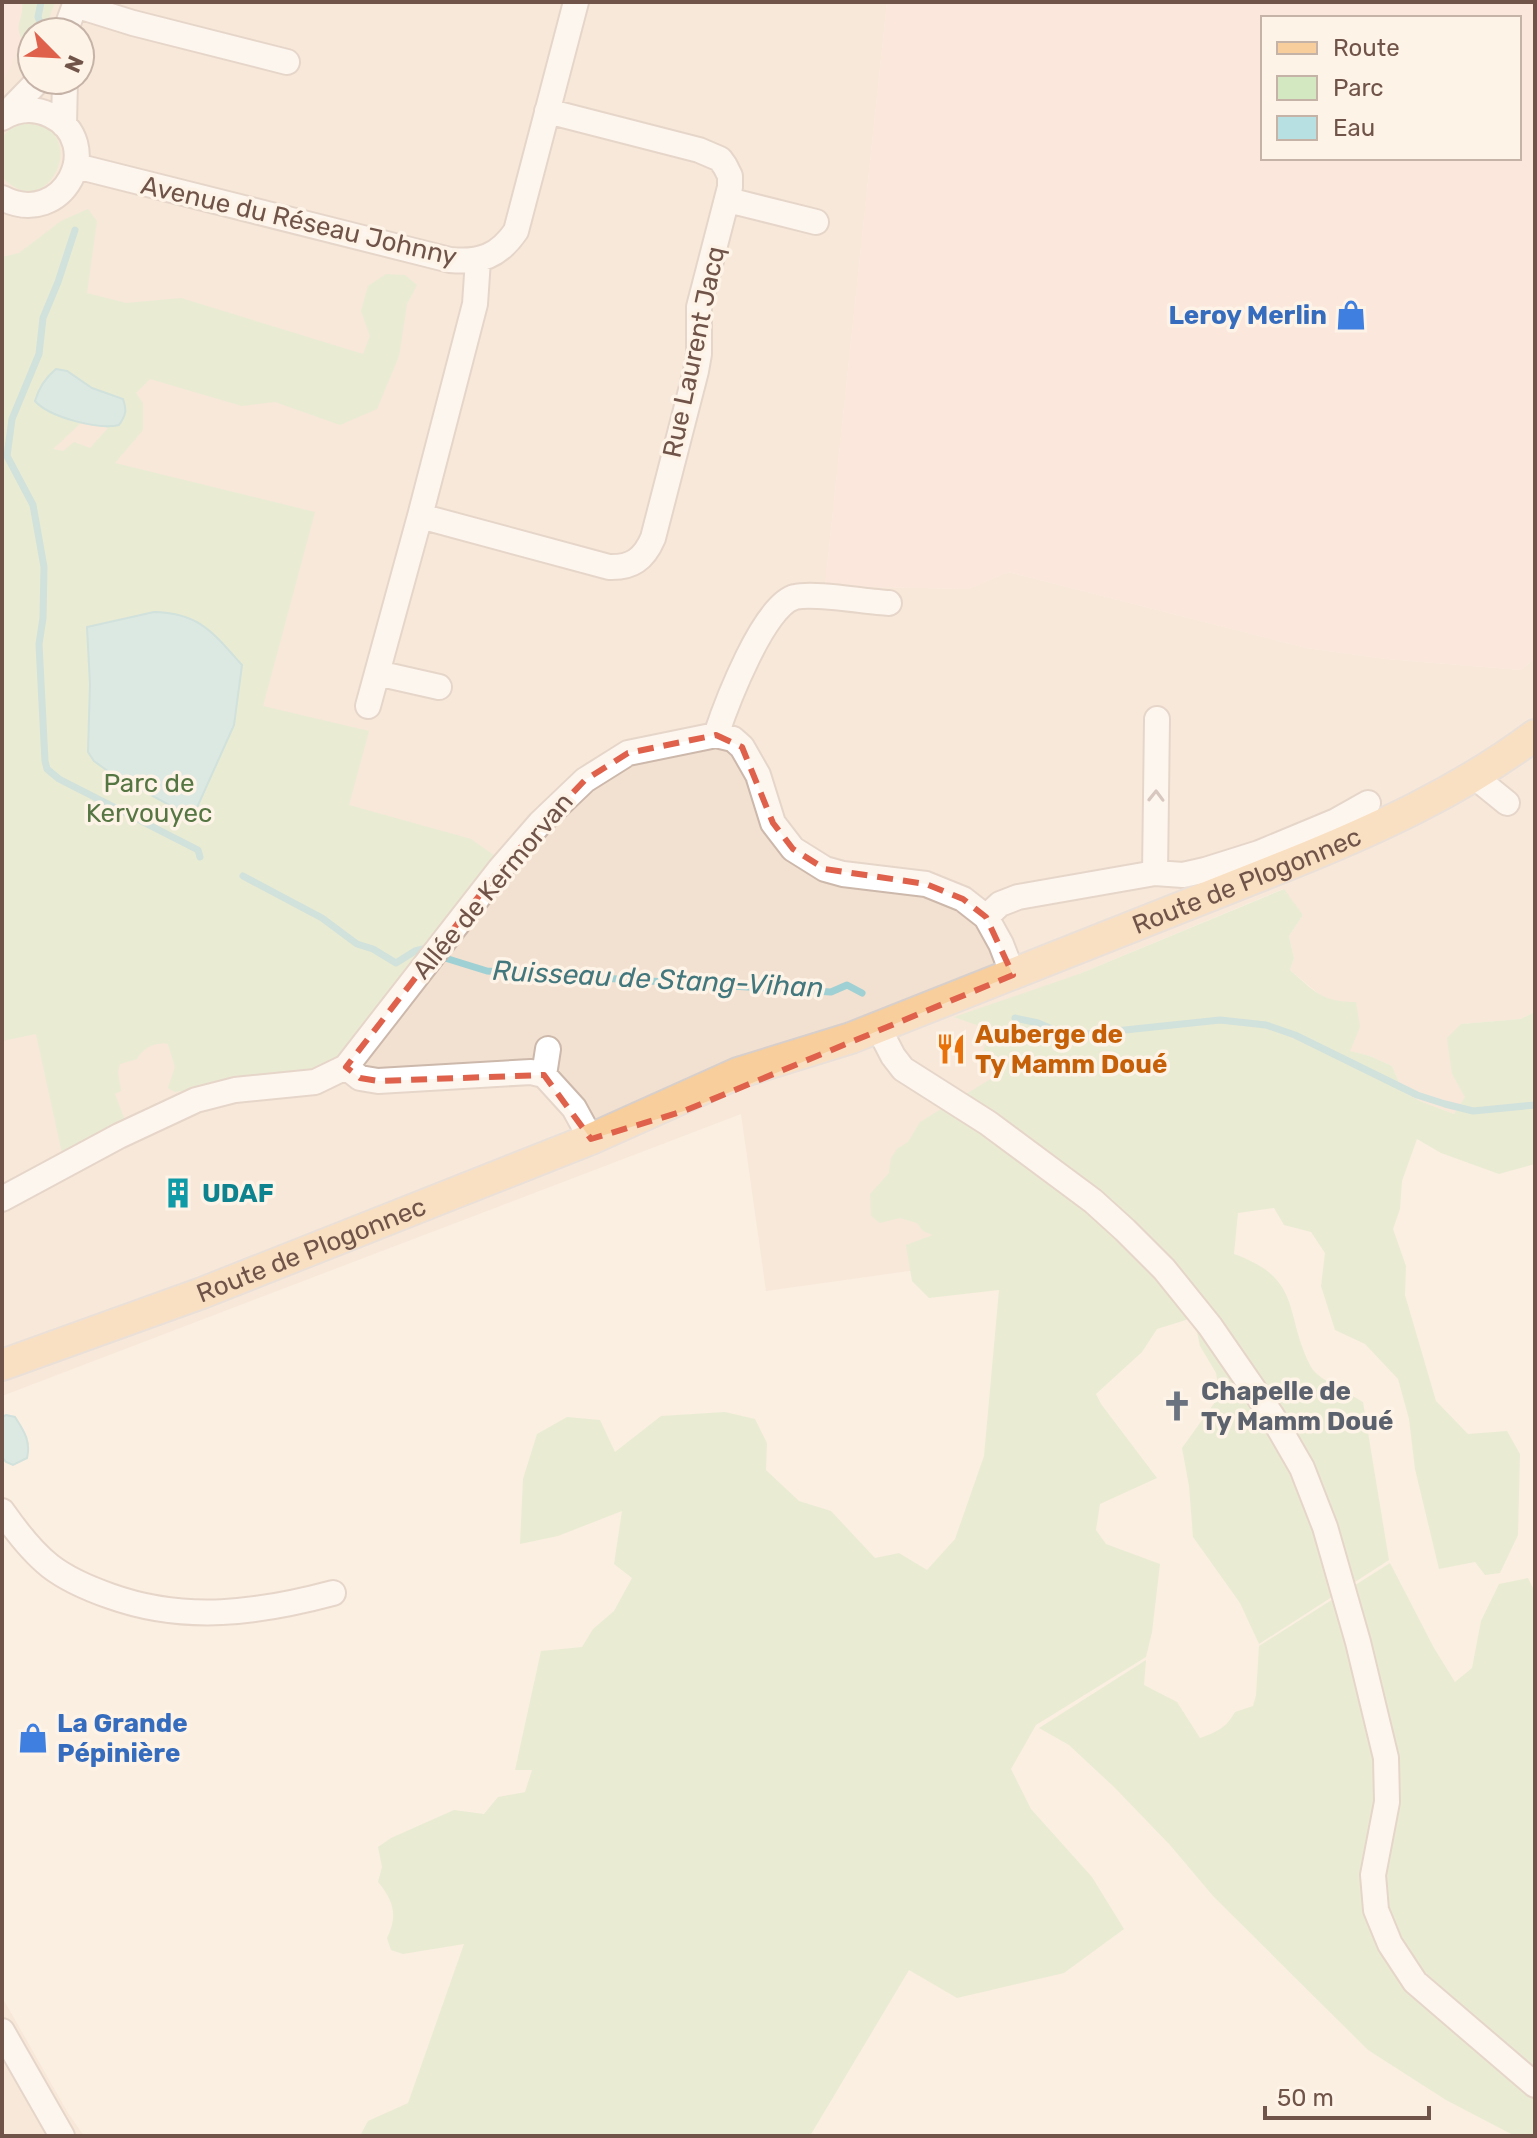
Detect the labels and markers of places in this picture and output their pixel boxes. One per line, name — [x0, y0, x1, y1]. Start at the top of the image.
shop icon: Leroy Merlin — [1334, 298, 1368, 332]
place label: Leroy Merlin — [1168, 300, 1327, 331]
place label: Auberge de Ty Mamm Doué — [975, 1019, 1167, 1080]
restaurant icon: Auberge de Ty Mamm Doué — [934, 1032, 968, 1066]
building icon: UDAF — [161, 1176, 195, 1210]
place label: UDAF — [202, 1178, 274, 1209]
place label: Chapelle de Ty Mamm Doué — [1201, 1376, 1393, 1437]
church icon: Chapelle de Ty Mamm Doué — [1160, 1389, 1194, 1423]
place label: La Grande Pépinière — [57, 1708, 188, 1769]
shop icon: La Grande Pépinière — [16, 1721, 50, 1755]

